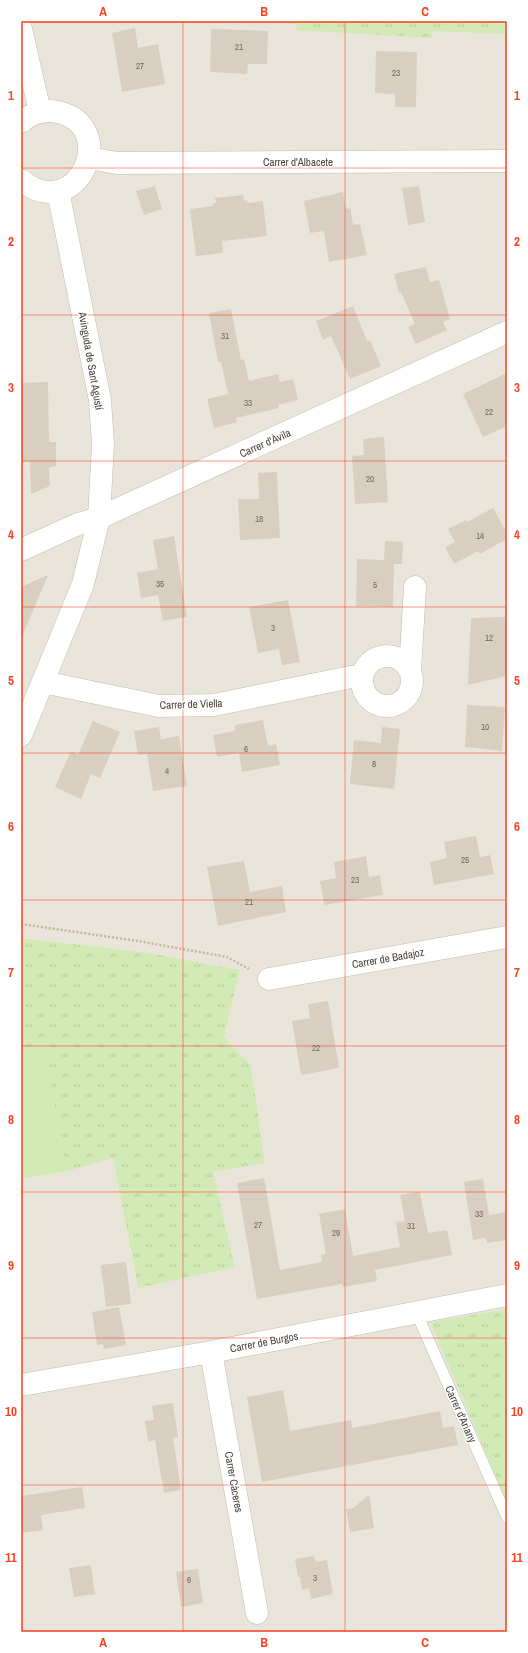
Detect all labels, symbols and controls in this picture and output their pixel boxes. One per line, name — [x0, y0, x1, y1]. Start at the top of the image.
text: A — [99, 3, 107, 20]
text: B — [260, 3, 268, 20]
text: C — [421, 3, 429, 20]
house number: 21 — [235, 41, 243, 53]
house number: 27 — [136, 60, 144, 72]
house number: 23 — [392, 67, 400, 79]
text: 1 — [8, 87, 14, 104]
text: 1 — [514, 87, 520, 104]
street label: Carrer d'Albacete — [263, 155, 333, 169]
text: 2 — [8, 233, 14, 250]
text: 2 — [514, 233, 520, 250]
street label: Avinguda de Sant Agustí — [75, 310, 107, 412]
house number: 31 — [221, 330, 229, 342]
text: 3 — [8, 379, 14, 396]
text: 3 — [514, 379, 520, 396]
house number: 33 — [244, 397, 252, 409]
house number: 22 — [485, 406, 493, 418]
street label: Carrer d'Àvila — [237, 425, 293, 461]
house number: 20 — [366, 473, 374, 485]
house number: 18 — [255, 513, 263, 525]
text: 4 — [8, 526, 14, 543]
text: 4 — [514, 526, 520, 543]
house number: 14 — [476, 530, 484, 542]
house number: 35 — [156, 578, 164, 590]
house number: 5 — [373, 579, 377, 591]
house number: 3 — [271, 622, 275, 634]
house number: 12 — [485, 632, 493, 644]
text: 5 — [8, 672, 14, 689]
text: 5 — [514, 672, 520, 689]
street label: Carrer de Viella — [159, 696, 223, 712]
house number: 10 — [481, 721, 489, 733]
house number: 6 — [244, 743, 248, 755]
house number: 8 — [372, 758, 376, 770]
house number: 4 — [165, 765, 169, 777]
text: 6 — [8, 818, 14, 835]
text: 6 — [514, 818, 520, 835]
house number: 25 — [461, 854, 469, 866]
house number: 23 — [351, 874, 359, 886]
house number: 21 — [245, 896, 253, 908]
street label: Carrer de Badajoz — [351, 945, 426, 971]
text: 7 — [8, 964, 14, 981]
text: 7 — [514, 964, 520, 981]
house number: 22 — [312, 1042, 320, 1054]
text: 8 — [8, 1111, 14, 1128]
text: 8 — [514, 1111, 520, 1128]
house number: 33 — [475, 1208, 483, 1220]
house number: 27 — [254, 1219, 262, 1231]
house number: 31 — [407, 1220, 415, 1232]
house number: 29 — [332, 1227, 340, 1239]
text: 9 — [8, 1257, 14, 1274]
text: 9 — [514, 1257, 520, 1274]
street label: Carrer de Burgos — [229, 1328, 300, 1355]
street label: Carrer d'Ariany — [442, 1383, 480, 1445]
text: 10 — [5, 1403, 17, 1420]
text: 10 — [511, 1403, 523, 1420]
street label: Carrer Càceres — [222, 1450, 246, 1514]
text: 11 — [5, 1549, 17, 1566]
text: 11 — [511, 1549, 523, 1566]
house number: 3 — [313, 1572, 317, 1584]
house number: 6 — [187, 1574, 191, 1586]
text: A — [99, 1634, 107, 1651]
text: B — [260, 1634, 268, 1651]
text: C — [421, 1634, 429, 1651]

